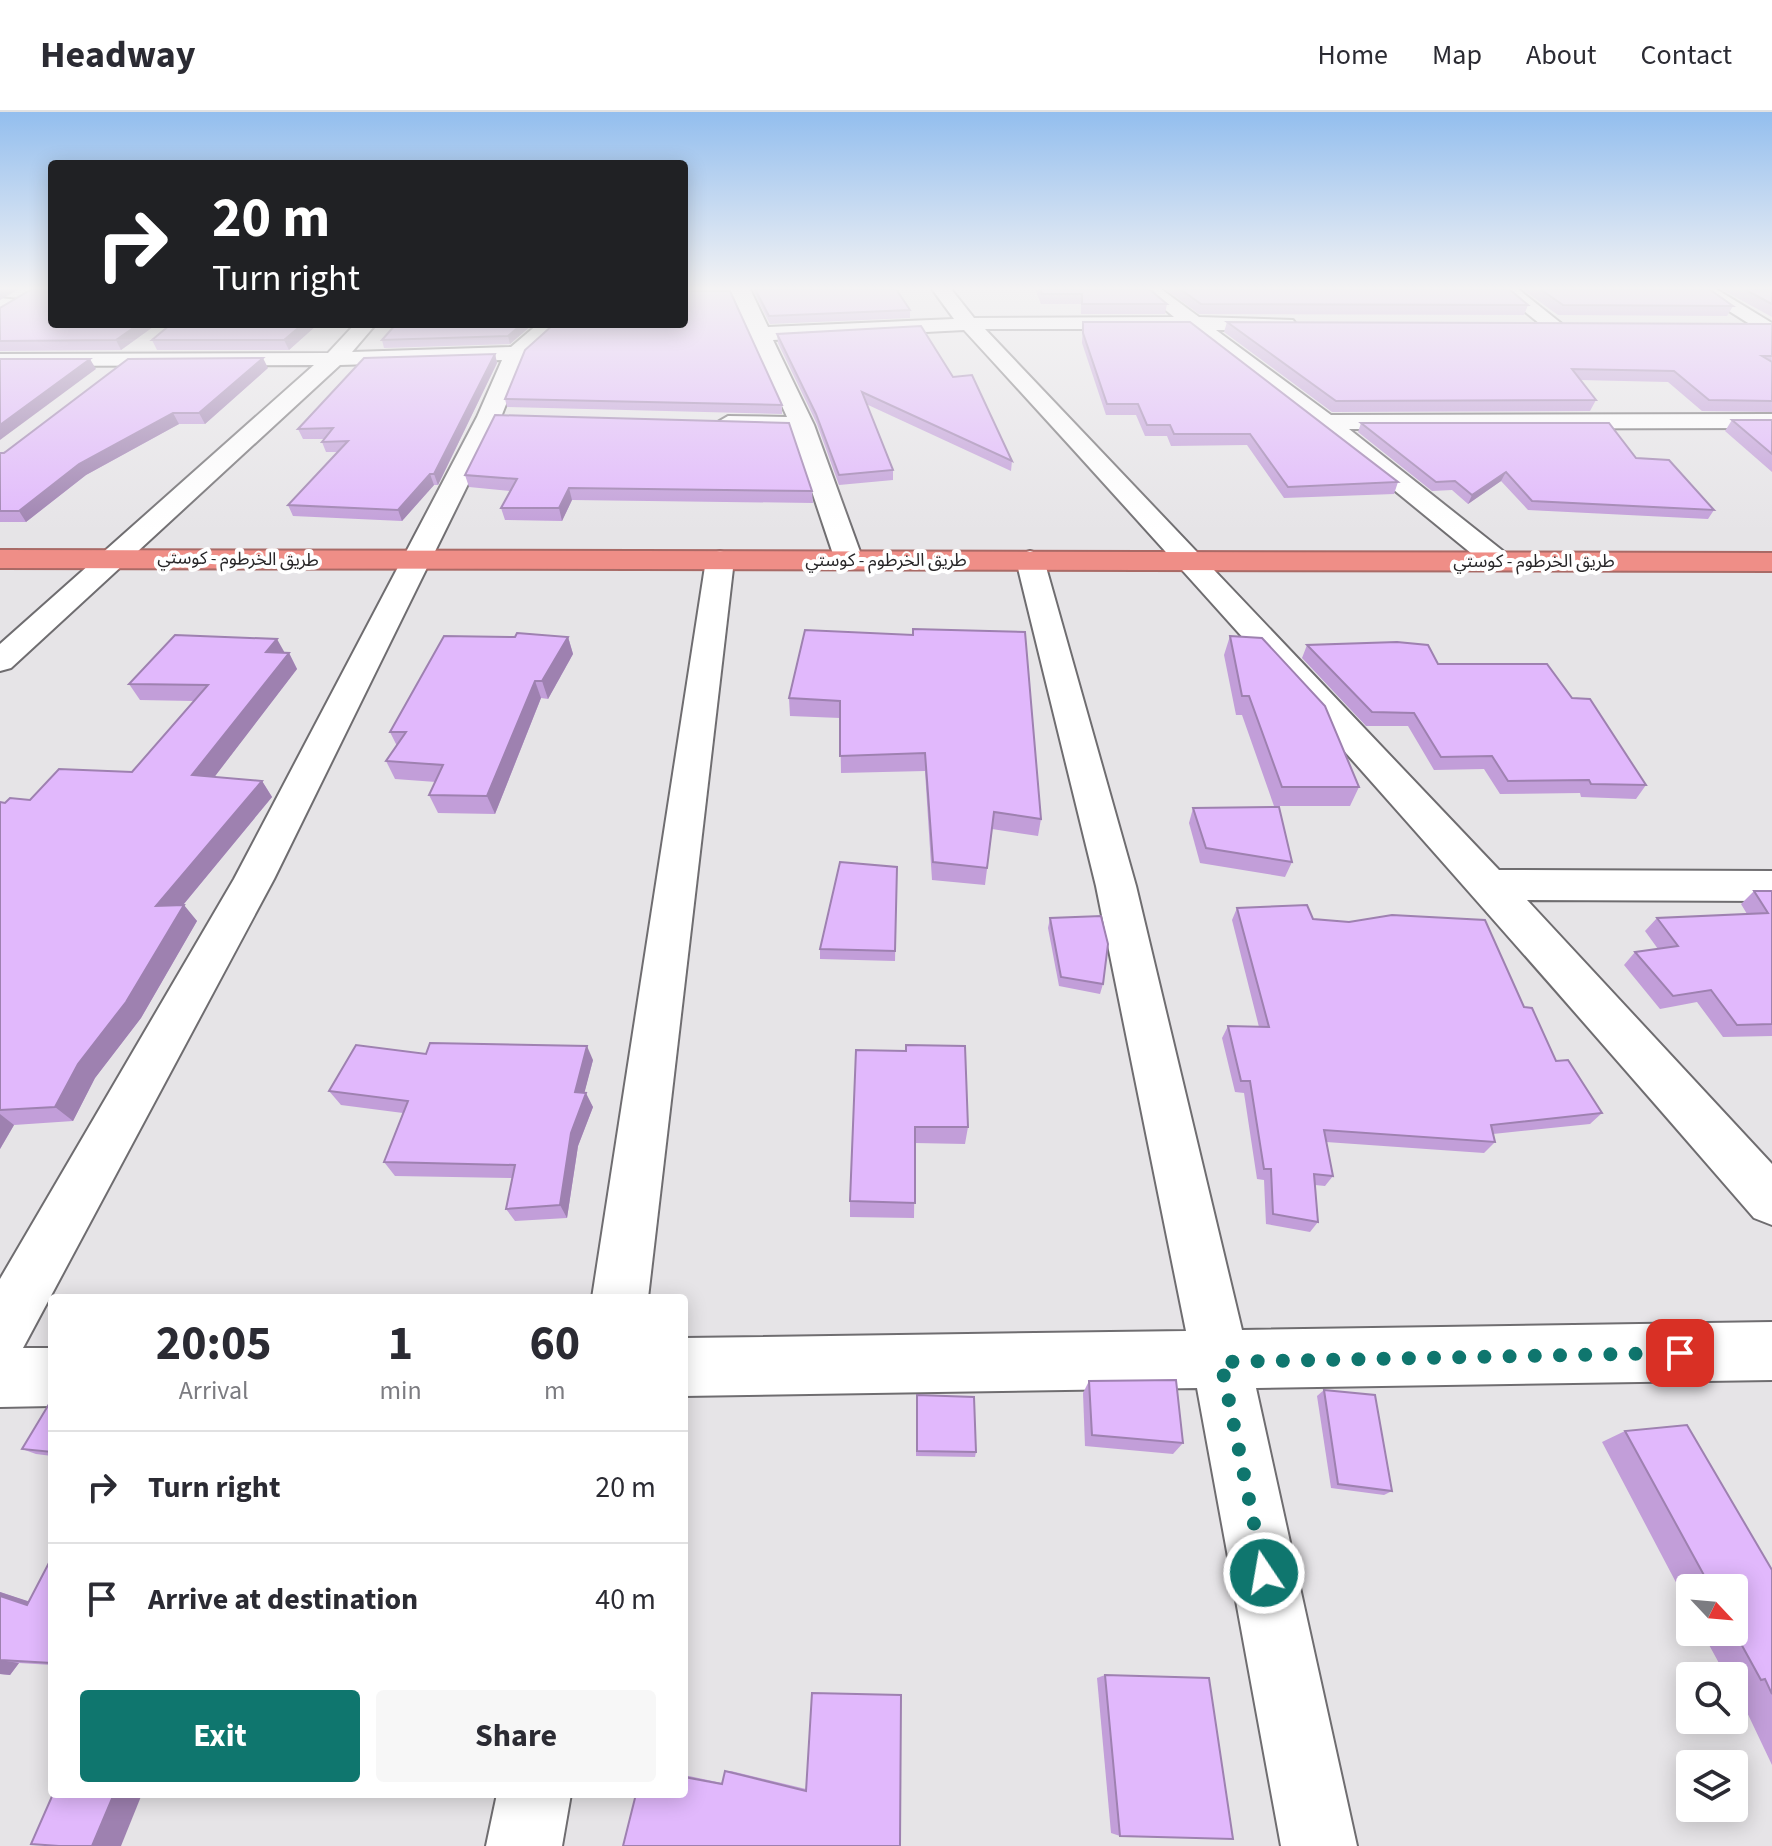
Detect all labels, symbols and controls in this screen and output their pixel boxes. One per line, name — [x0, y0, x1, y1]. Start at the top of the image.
text: Headway — [40, 28, 196, 82]
text: Home — [1317, 35, 1388, 75]
text: Map — [1432, 35, 1482, 75]
text: About — [1526, 35, 1597, 75]
text: Contact — [1641, 35, 1732, 75]
text: 20 m — [212, 179, 330, 258]
icon: right — [80, 192, 184, 296]
text: Turn right — [212, 253, 360, 304]
street label: طريق الخرطوم - كوستي — [157, 545, 319, 574]
street label: طريق الخرطوم - كوستي — [805, 548, 967, 574]
street label: طريق الخرطوم - كوستي — [1453, 549, 1615, 575]
text: 20:05 — [156, 1310, 272, 1378]
text: 1 — [388, 1310, 413, 1378]
text: 60 — [529, 1310, 580, 1378]
pin — [1646, 1319, 1714, 1387]
icon: arrive — [1658, 1331, 1702, 1375]
text: Arrival — [179, 1372, 249, 1409]
text: min — [379, 1372, 422, 1409]
text: m — [544, 1372, 566, 1409]
icon: right — [80, 1465, 124, 1509]
text: Turn right — [148, 1466, 280, 1509]
text: 20 m — [595, 1466, 656, 1509]
position arrow — [1222, 1531, 1306, 1615]
north arrow — [1676, 1574, 1748, 1646]
map controls — [1676, 1574, 1748, 1822]
icon: arrive — [80, 1577, 124, 1621]
text: Arrive at destination — [148, 1578, 418, 1621]
text: 40 m — [595, 1578, 656, 1621]
button: search — [1676, 1662, 1748, 1734]
button: Exit — [80, 1690, 360, 1782]
button: Share — [376, 1690, 656, 1782]
button: layers — [1676, 1750, 1748, 1822]

